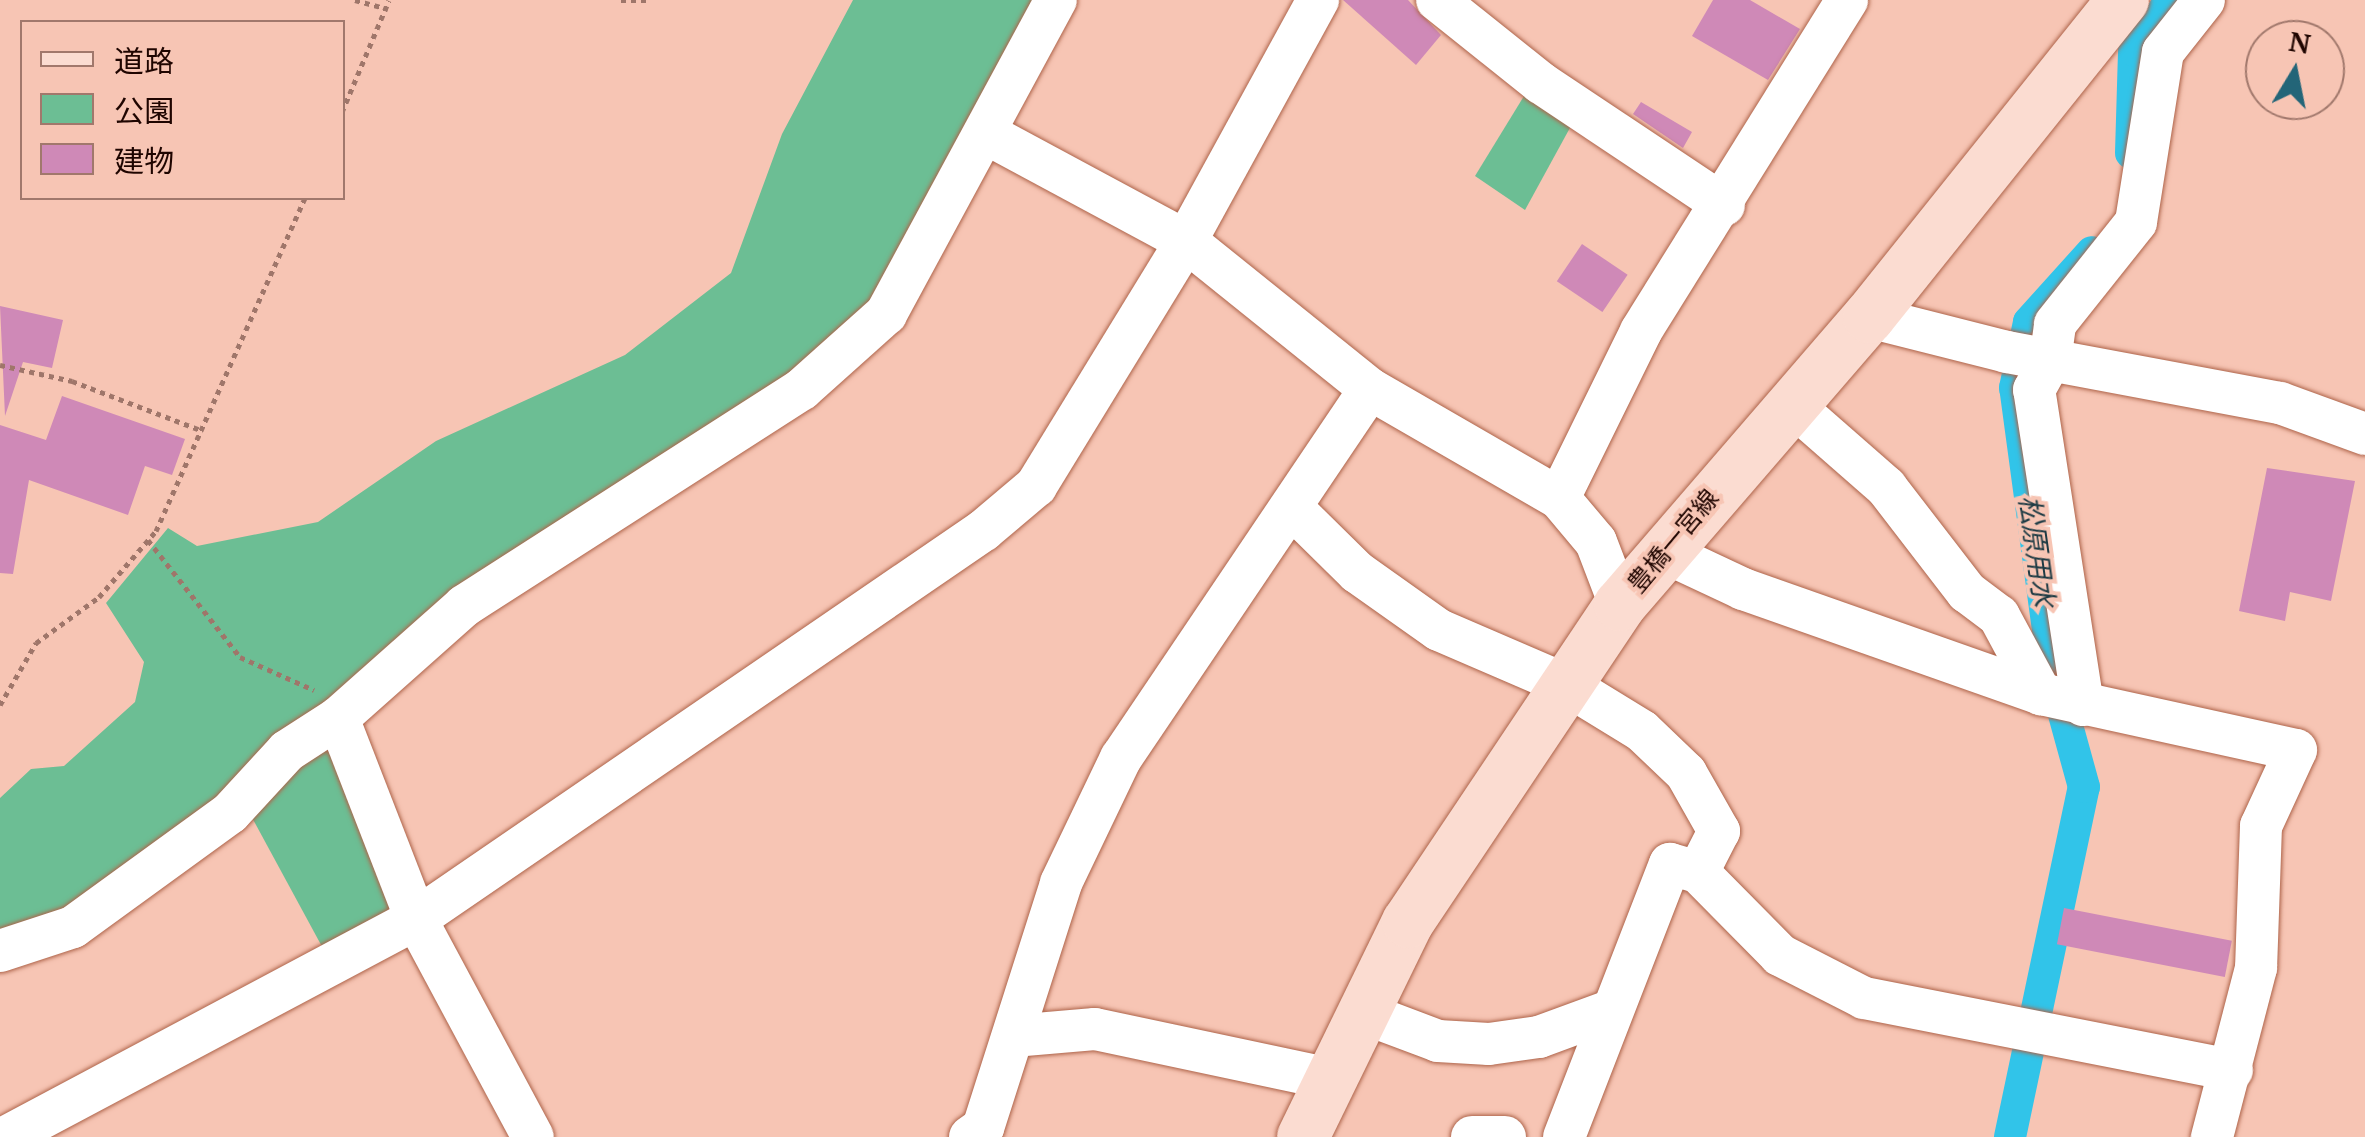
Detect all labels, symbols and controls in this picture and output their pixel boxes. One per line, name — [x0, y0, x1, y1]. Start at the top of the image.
legend — [20, 20, 345, 200]
north arrow — [2245, 20, 2345, 120]
text: N — [2286, 22, 2314, 62]
text: 道路 — [114, 41, 174, 81]
text: 公園 — [114, 91, 174, 131]
text: 建物 — [114, 141, 174, 181]
street label: 豊橋一宮線 — [1621, 483, 1725, 599]
water label: 松原用水 — [2013, 493, 2061, 609]

